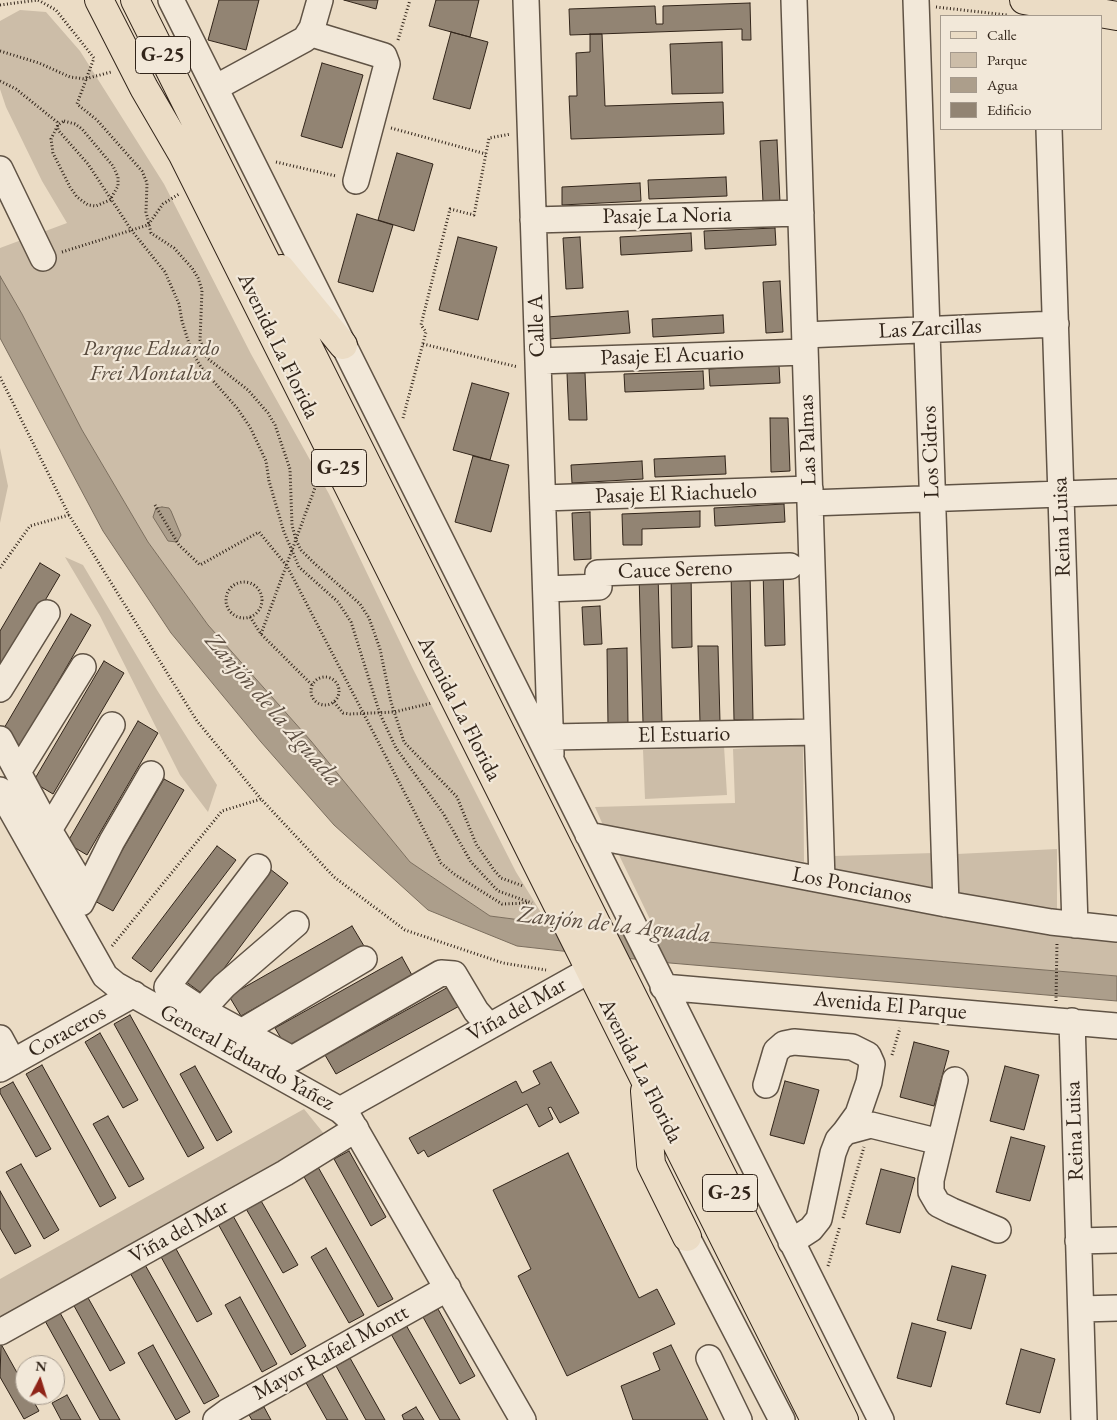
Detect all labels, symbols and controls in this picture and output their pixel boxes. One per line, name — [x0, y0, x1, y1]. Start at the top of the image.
legend — [940, 15, 1102, 130]
text: Calle — [987, 25, 1017, 44]
road number: G-25 — [136, 36, 190, 74]
text: Parque — [987, 50, 1027, 69]
text: Agua — [987, 75, 1018, 94]
text: Edificio — [987, 100, 1031, 119]
street label: Pasaje La Noria — [602, 202, 732, 230]
street label: Avenida La Florida — [231, 269, 325, 423]
street label: Calle A — [523, 294, 551, 358]
street label: Las Zarcillas — [878, 313, 982, 345]
park label: Parque Eduardo Frei Montalva — [83, 336, 219, 388]
street label: Pasaje El Acuario — [600, 340, 744, 372]
street label: Las Palmas — [793, 394, 823, 486]
street label: Los Cidros — [916, 405, 946, 499]
road number: G-25 — [312, 449, 366, 486]
street label: Reina Luisa — [1047, 476, 1077, 578]
street label: Pasaje El Riachuelo — [595, 478, 757, 510]
street label: Cauce Sereno — [617, 555, 733, 585]
water label: Zanjón de la Aguada — [198, 627, 348, 793]
street label: Avenida La Florida — [411, 632, 507, 786]
street label: El Estuario — [638, 721, 730, 749]
street label: Los Poncianos — [790, 861, 914, 911]
water label: Zanjón de la Aguada — [516, 901, 712, 949]
street label: Viña del Mar — [463, 972, 571, 1048]
street label: Avenida El Parque — [812, 986, 968, 1026]
street label: Avenida La Florida — [592, 994, 688, 1148]
street label: General Eduardo Yañez — [155, 999, 339, 1117]
street label: Coraceros — [23, 1000, 111, 1064]
street label: Reina Luisa — [1060, 1080, 1090, 1182]
road number: G-25 — [702, 1174, 758, 1212]
street label: Viña del Mar — [125, 1194, 233, 1270]
street label: Mayor Rafael Montt — [249, 1299, 413, 1407]
north arrow — [15, 1355, 65, 1405]
text: N — [35, 1357, 48, 1376]

